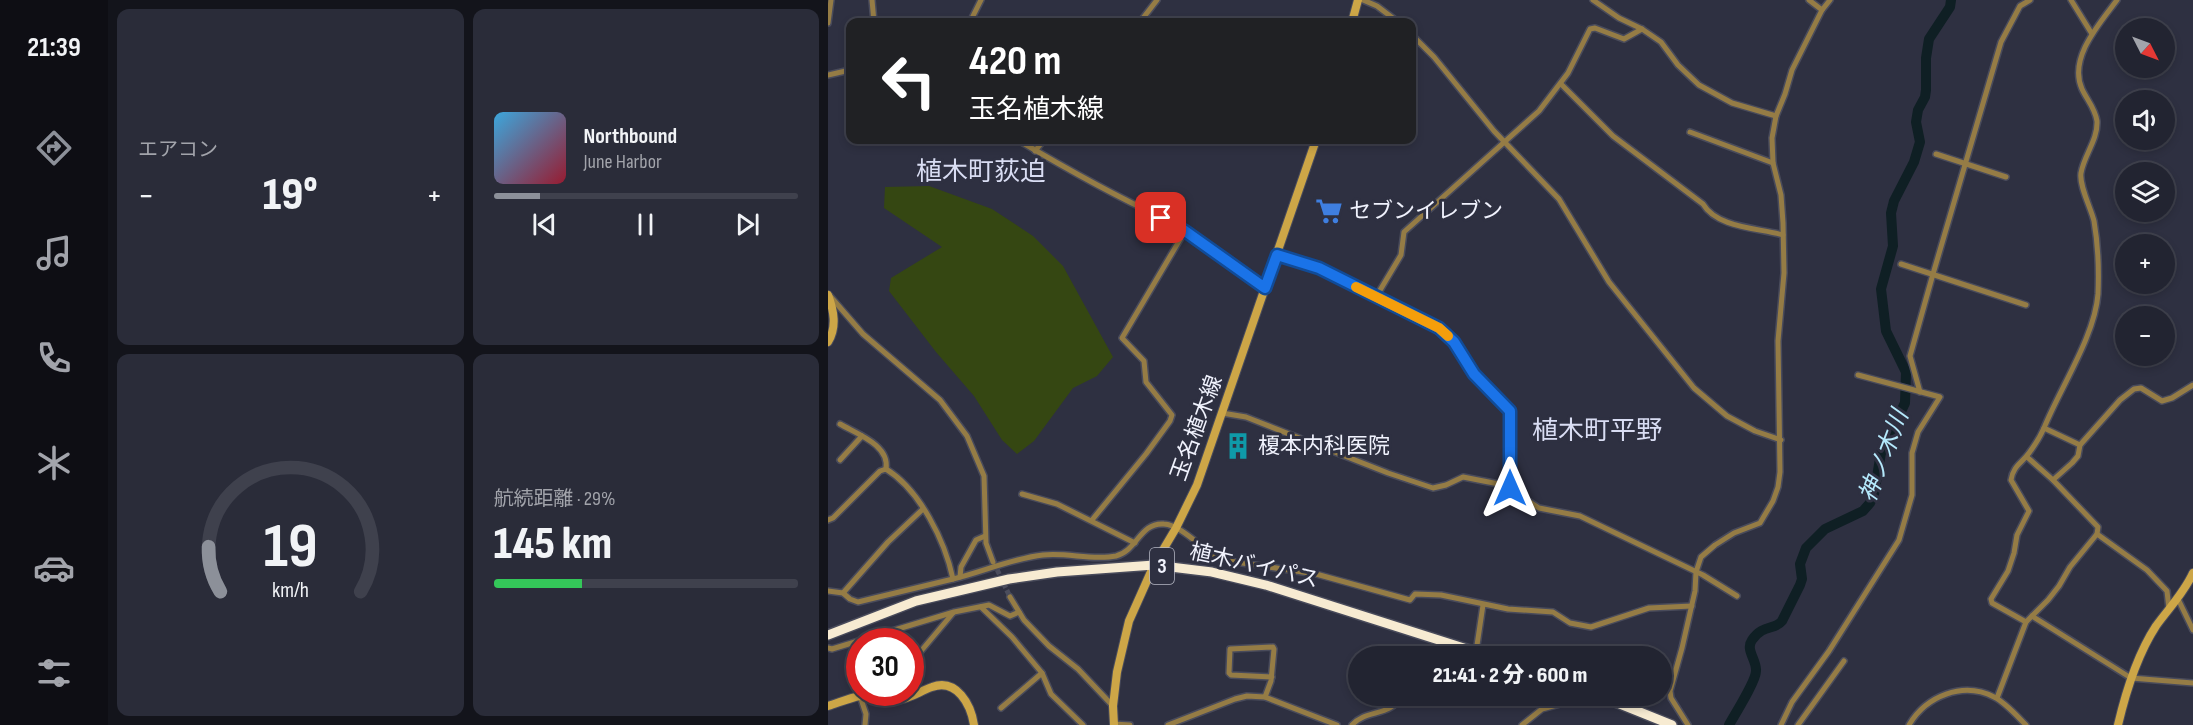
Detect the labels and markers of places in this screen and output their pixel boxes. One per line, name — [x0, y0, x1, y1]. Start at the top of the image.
pin — [1135, 192, 1186, 243]
supermarket icon: セブンイレブン — [1314, 196, 1344, 226]
place label: セブンイレブン — [1349, 198, 1503, 225]
building icon: 榎本内科医院 — [1223, 431, 1253, 461]
place label: 榎本内科医院 — [1258, 433, 1390, 460]

